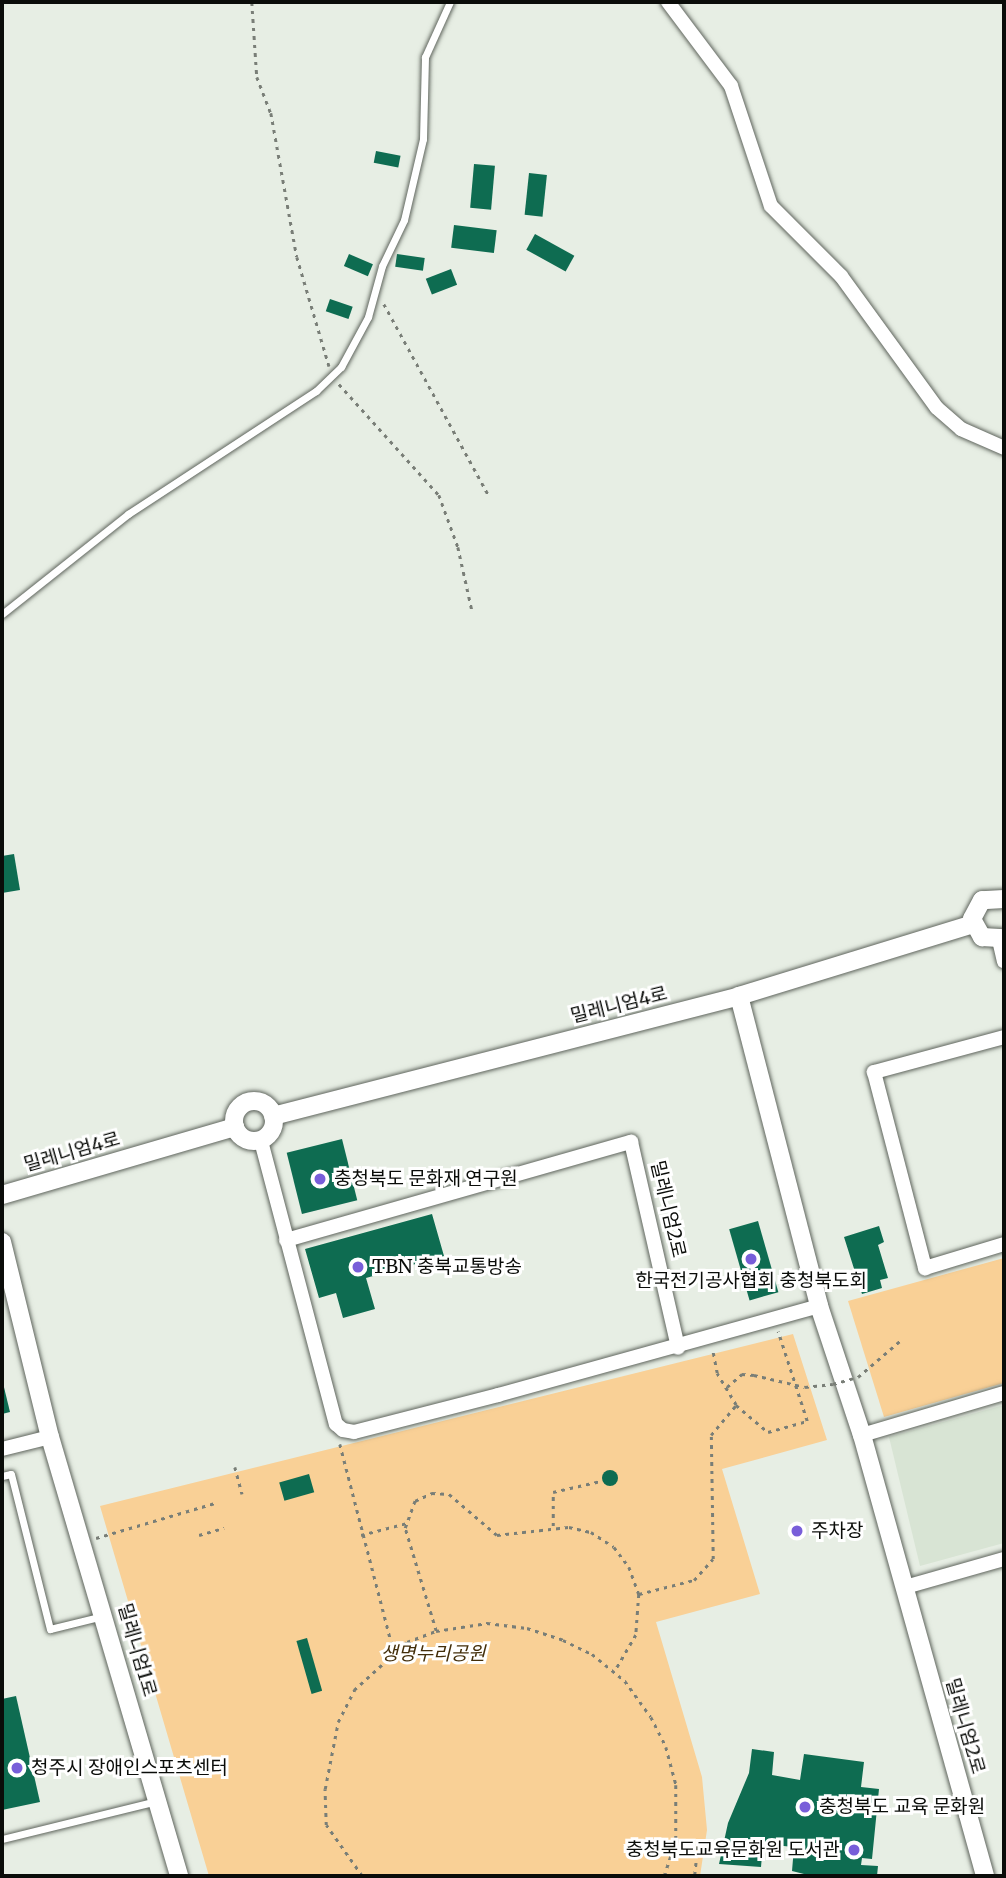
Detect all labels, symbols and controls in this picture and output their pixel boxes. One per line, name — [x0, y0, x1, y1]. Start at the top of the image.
street label: 밀레니엄4로 — [568, 982, 670, 1028]
street label: 밀레니엄4로 — [21, 1127, 123, 1177]
street label: 밀레니엄2로 — [646, 1158, 690, 1260]
place label: 충청북도 문화재 연구원 — [334, 1168, 518, 1190]
marker: 충청북도 문화재 연구원 — [312, 1171, 328, 1187]
marker: 한국전기공사협회 충청북도회 — [743, 1251, 759, 1267]
place label: TBN 충북교통방송 — [372, 1256, 522, 1278]
marker: TBN 충북교통방송 — [350, 1259, 366, 1275]
place label: 한국전기공사협회 충청북도회 — [635, 1270, 867, 1292]
place label: 주차장 — [811, 1520, 863, 1542]
marker: 주차장 — [789, 1523, 805, 1539]
street label: 밀레니엄1로 — [113, 1601, 161, 1699]
park label: 생명누리공원 — [381, 1643, 485, 1665]
street label: 밀레니엄2로 — [940, 1675, 990, 1777]
place label: 청주시 장애인스포츠센터 — [31, 1757, 228, 1779]
marker: 청주시 장애인스포츠센터 — [9, 1760, 25, 1776]
place label: 충청북도 교육 문화원 — [819, 1796, 985, 1818]
marker: 충청북도 교육 문화원 — [797, 1799, 813, 1815]
place label: 충청북도교육문화원 도서관 — [626, 1839, 840, 1861]
marker: 충청북도교육문화원 도서관 — [846, 1842, 862, 1858]

